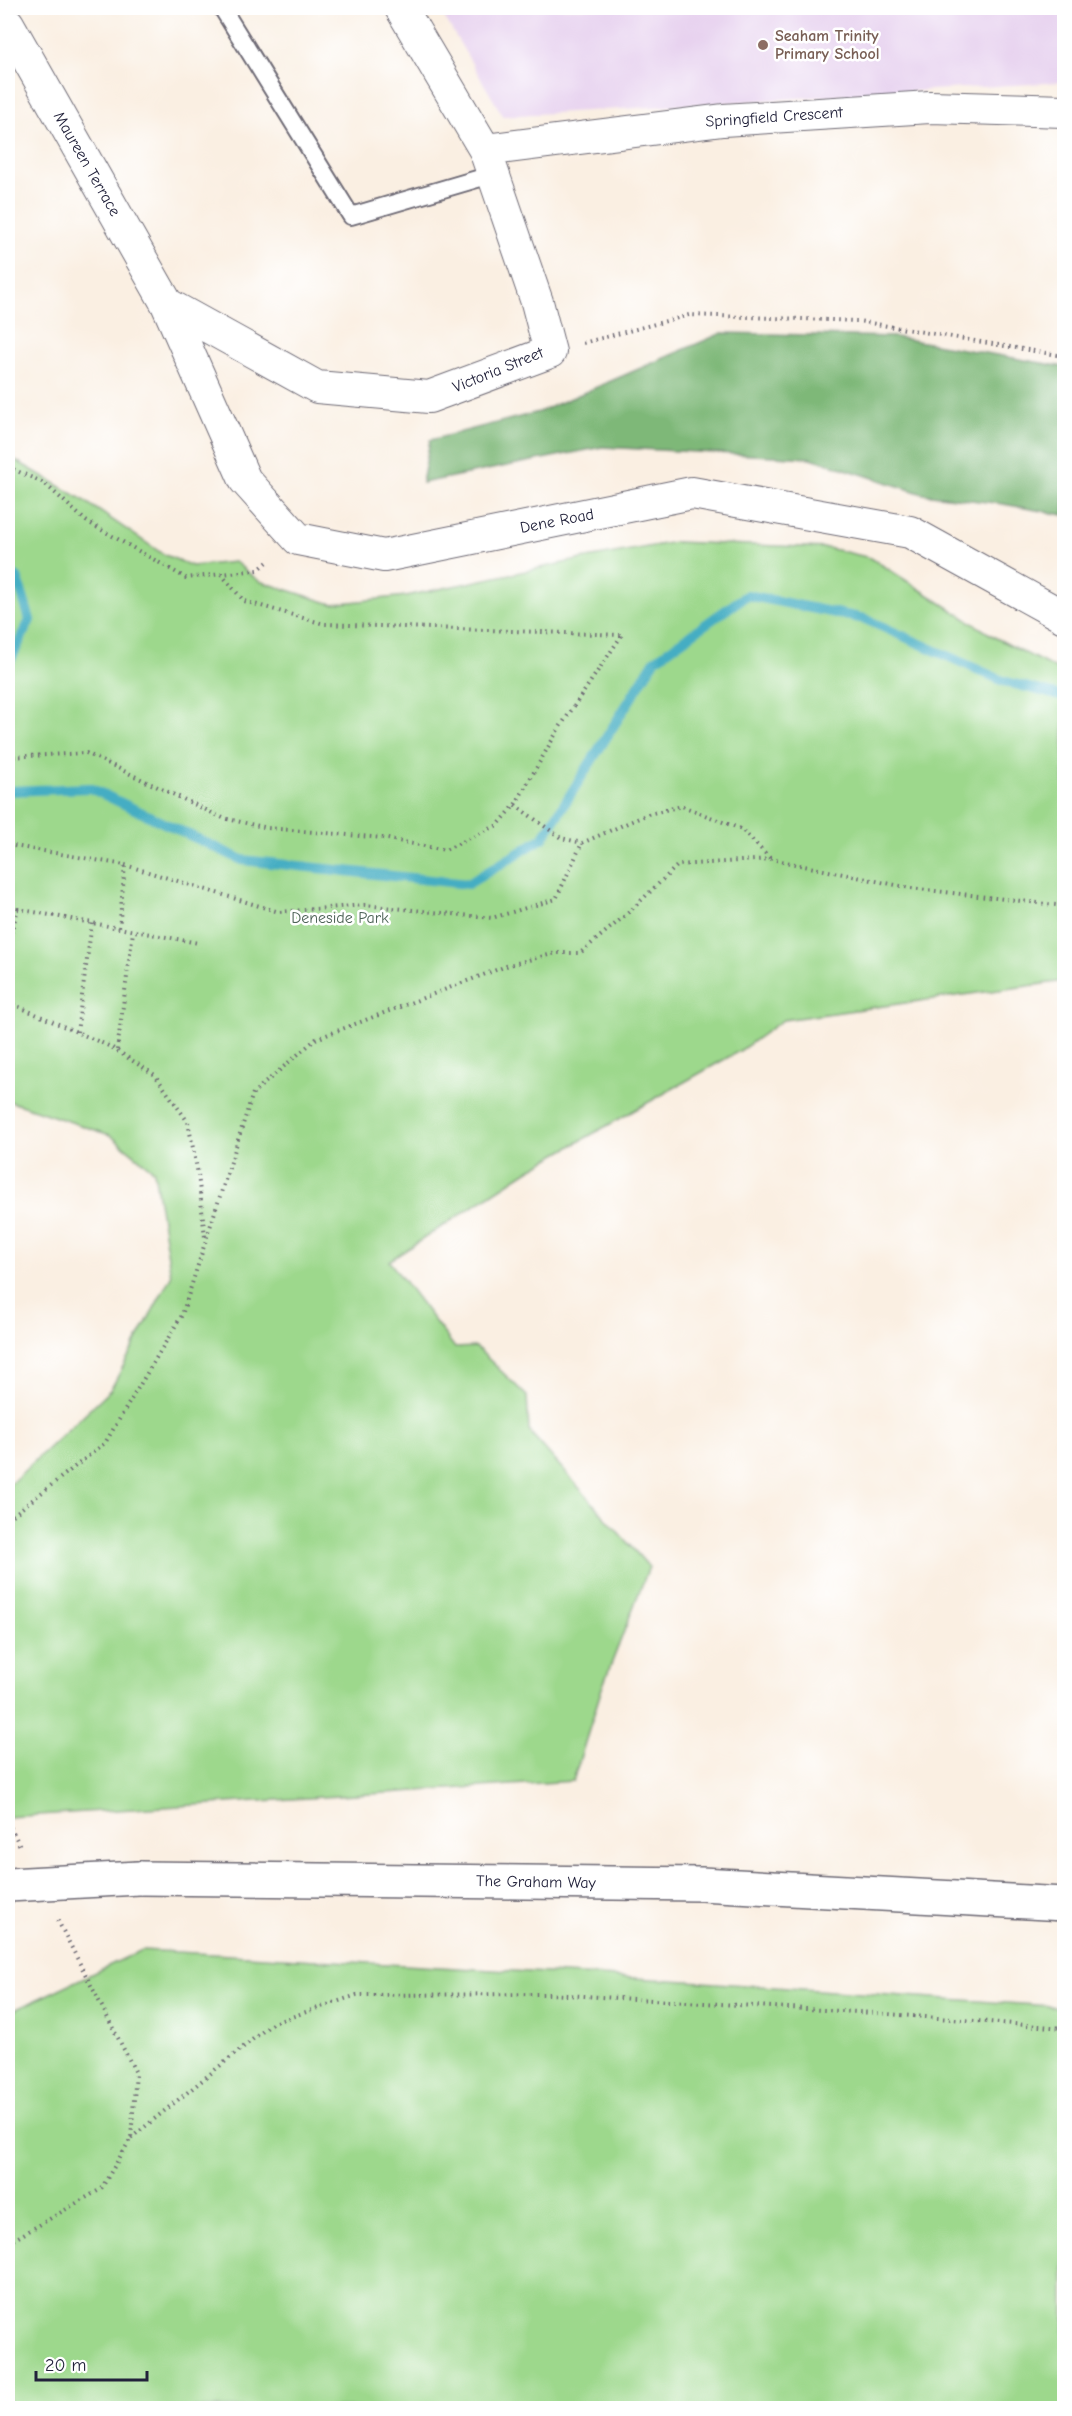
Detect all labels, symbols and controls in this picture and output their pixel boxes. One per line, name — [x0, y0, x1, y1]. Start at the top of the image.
place label: Seaham Trinity Primary School — [775, 27, 880, 63]
marker: Seaham Trinity Primary School — [756, 38, 770, 52]
street label: Springfield Crescent — [705, 103, 844, 131]
street label: Maureen Terrace — [50, 109, 124, 219]
street label: Victoria Street — [450, 343, 546, 396]
street label: Dene Road — [519, 505, 595, 537]
park label: Deneside Park — [291, 909, 389, 927]
street label: The Graham Way — [476, 1872, 597, 1892]
scale bar — [36, 2344, 147, 2382]
text: 20 m — [45, 2355, 86, 2376]

